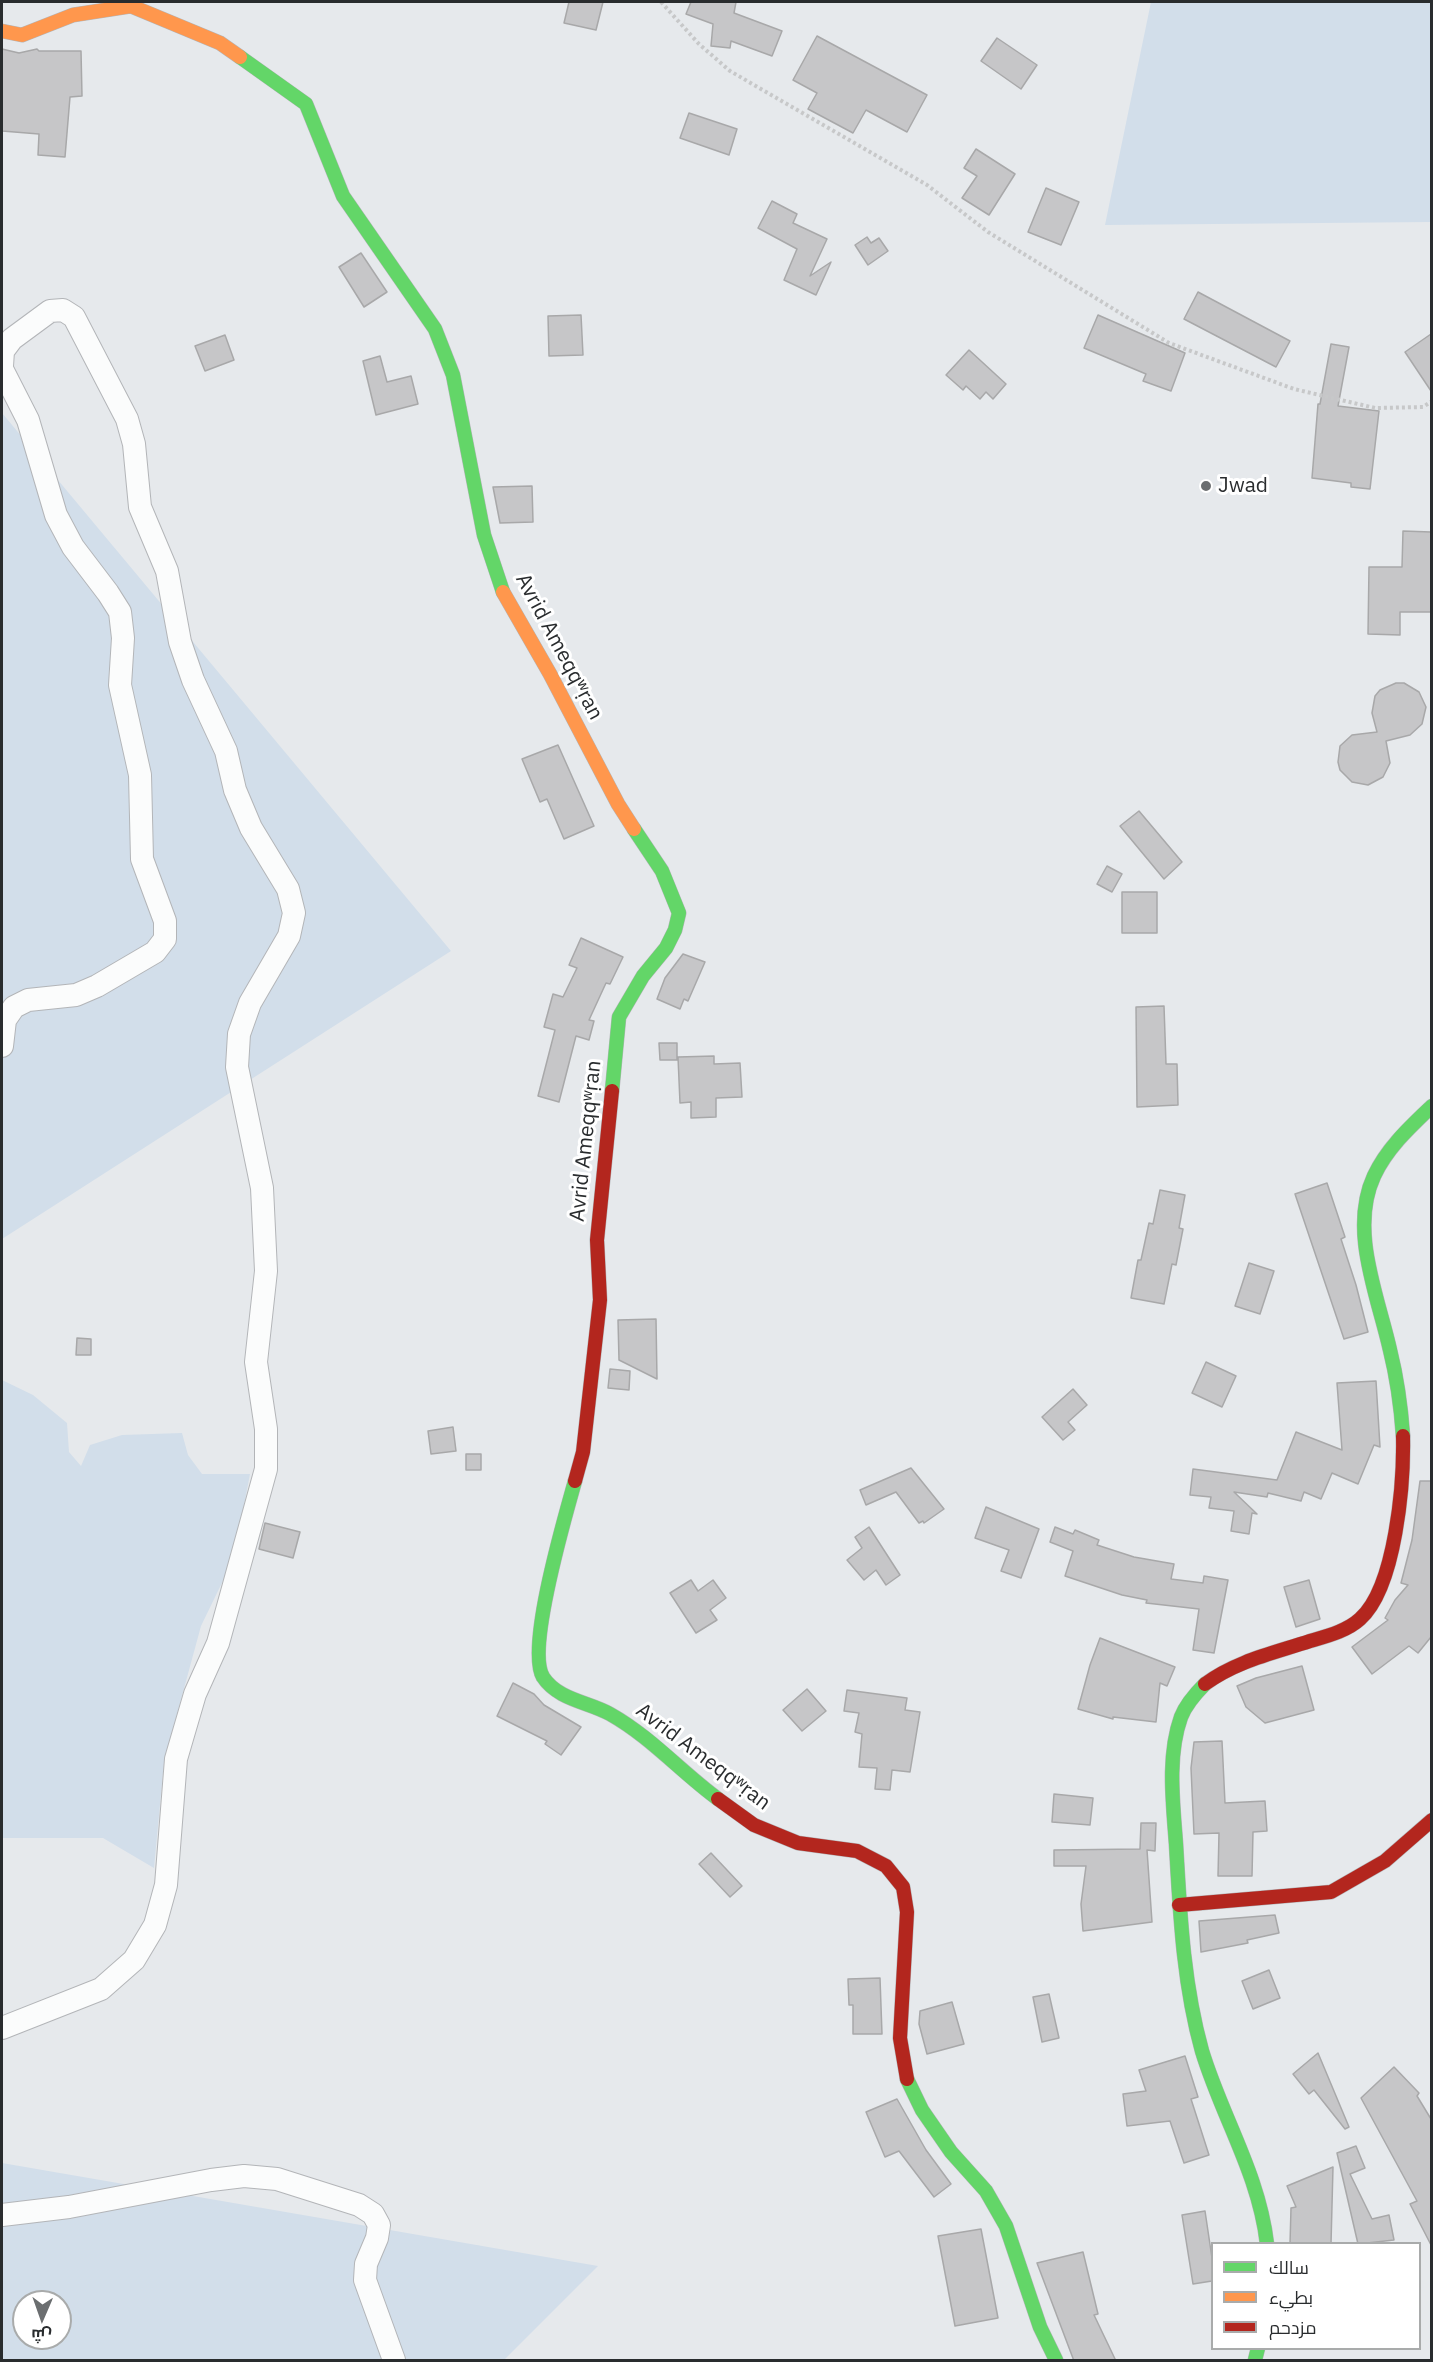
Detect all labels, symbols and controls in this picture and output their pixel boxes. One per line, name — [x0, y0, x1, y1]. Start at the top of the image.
place label: Jwad — [1218, 473, 1268, 499]
marker: Jwad — [1199, 479, 1213, 493]
street label: Avrid Ameqqʷṛan — [510, 570, 608, 724]
street label: Avrid Ameqqʷṛan — [565, 1059, 607, 1223]
street label: Avrid Ameqqʷṛan — [631, 1698, 775, 1816]
legend — [1211, 2242, 1421, 2350]
text: سالك — [1269, 2256, 1309, 2279]
text: بطيء — [1269, 2286, 1313, 2309]
north arrow — [12, 2290, 72, 2350]
text: مزدحم — [1269, 2316, 1317, 2339]
text: ش — [31, 2326, 52, 2346]

